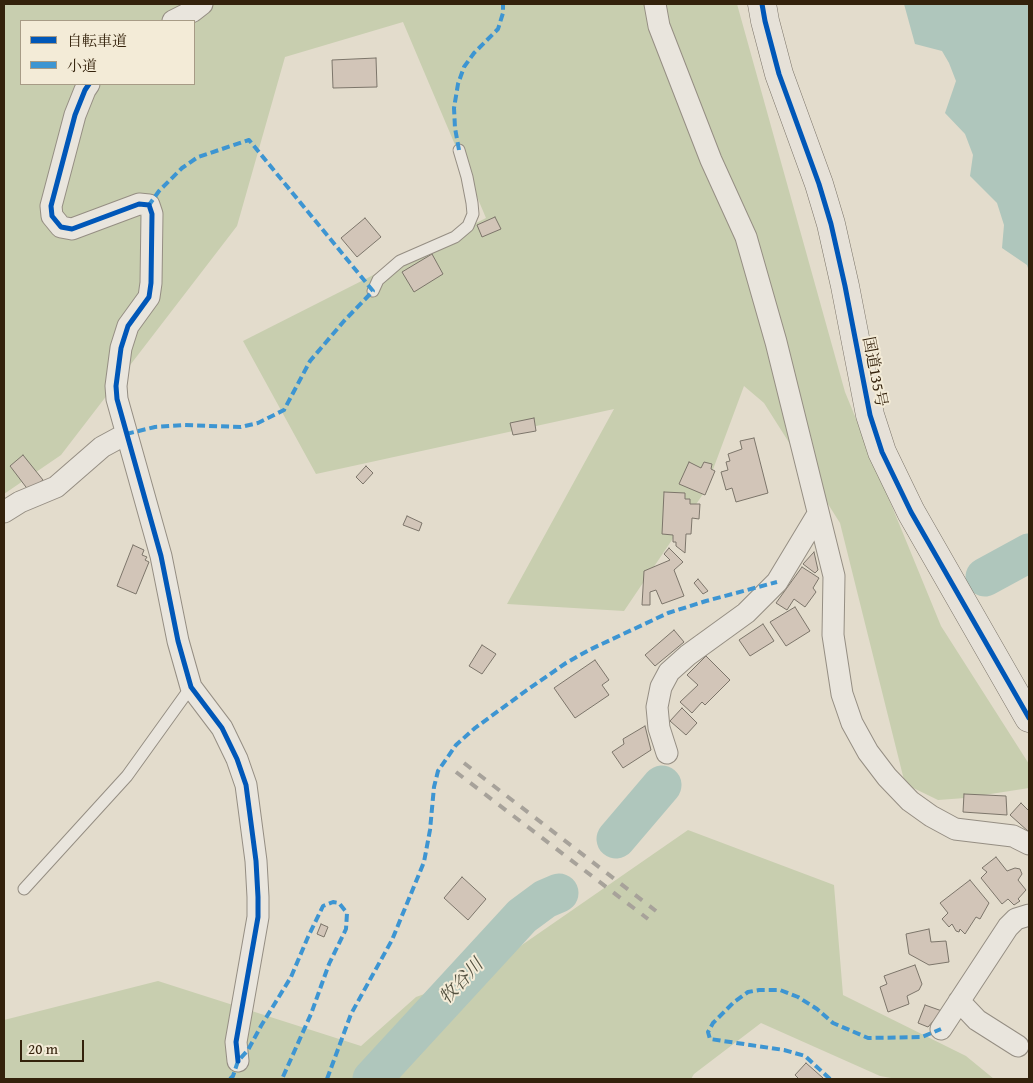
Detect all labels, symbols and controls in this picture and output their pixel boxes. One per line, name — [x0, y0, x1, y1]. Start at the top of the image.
legend — [20, 20, 195, 85]
text: 自転車道 — [67, 30, 127, 51]
text: 小道 — [67, 55, 97, 76]
street label: 国道135号 — [858, 335, 890, 409]
water label: 牧谷川 — [436, 955, 488, 1009]
scale bar — [22, 1030, 86, 1062]
text: 20 m — [28, 1038, 58, 1059]

